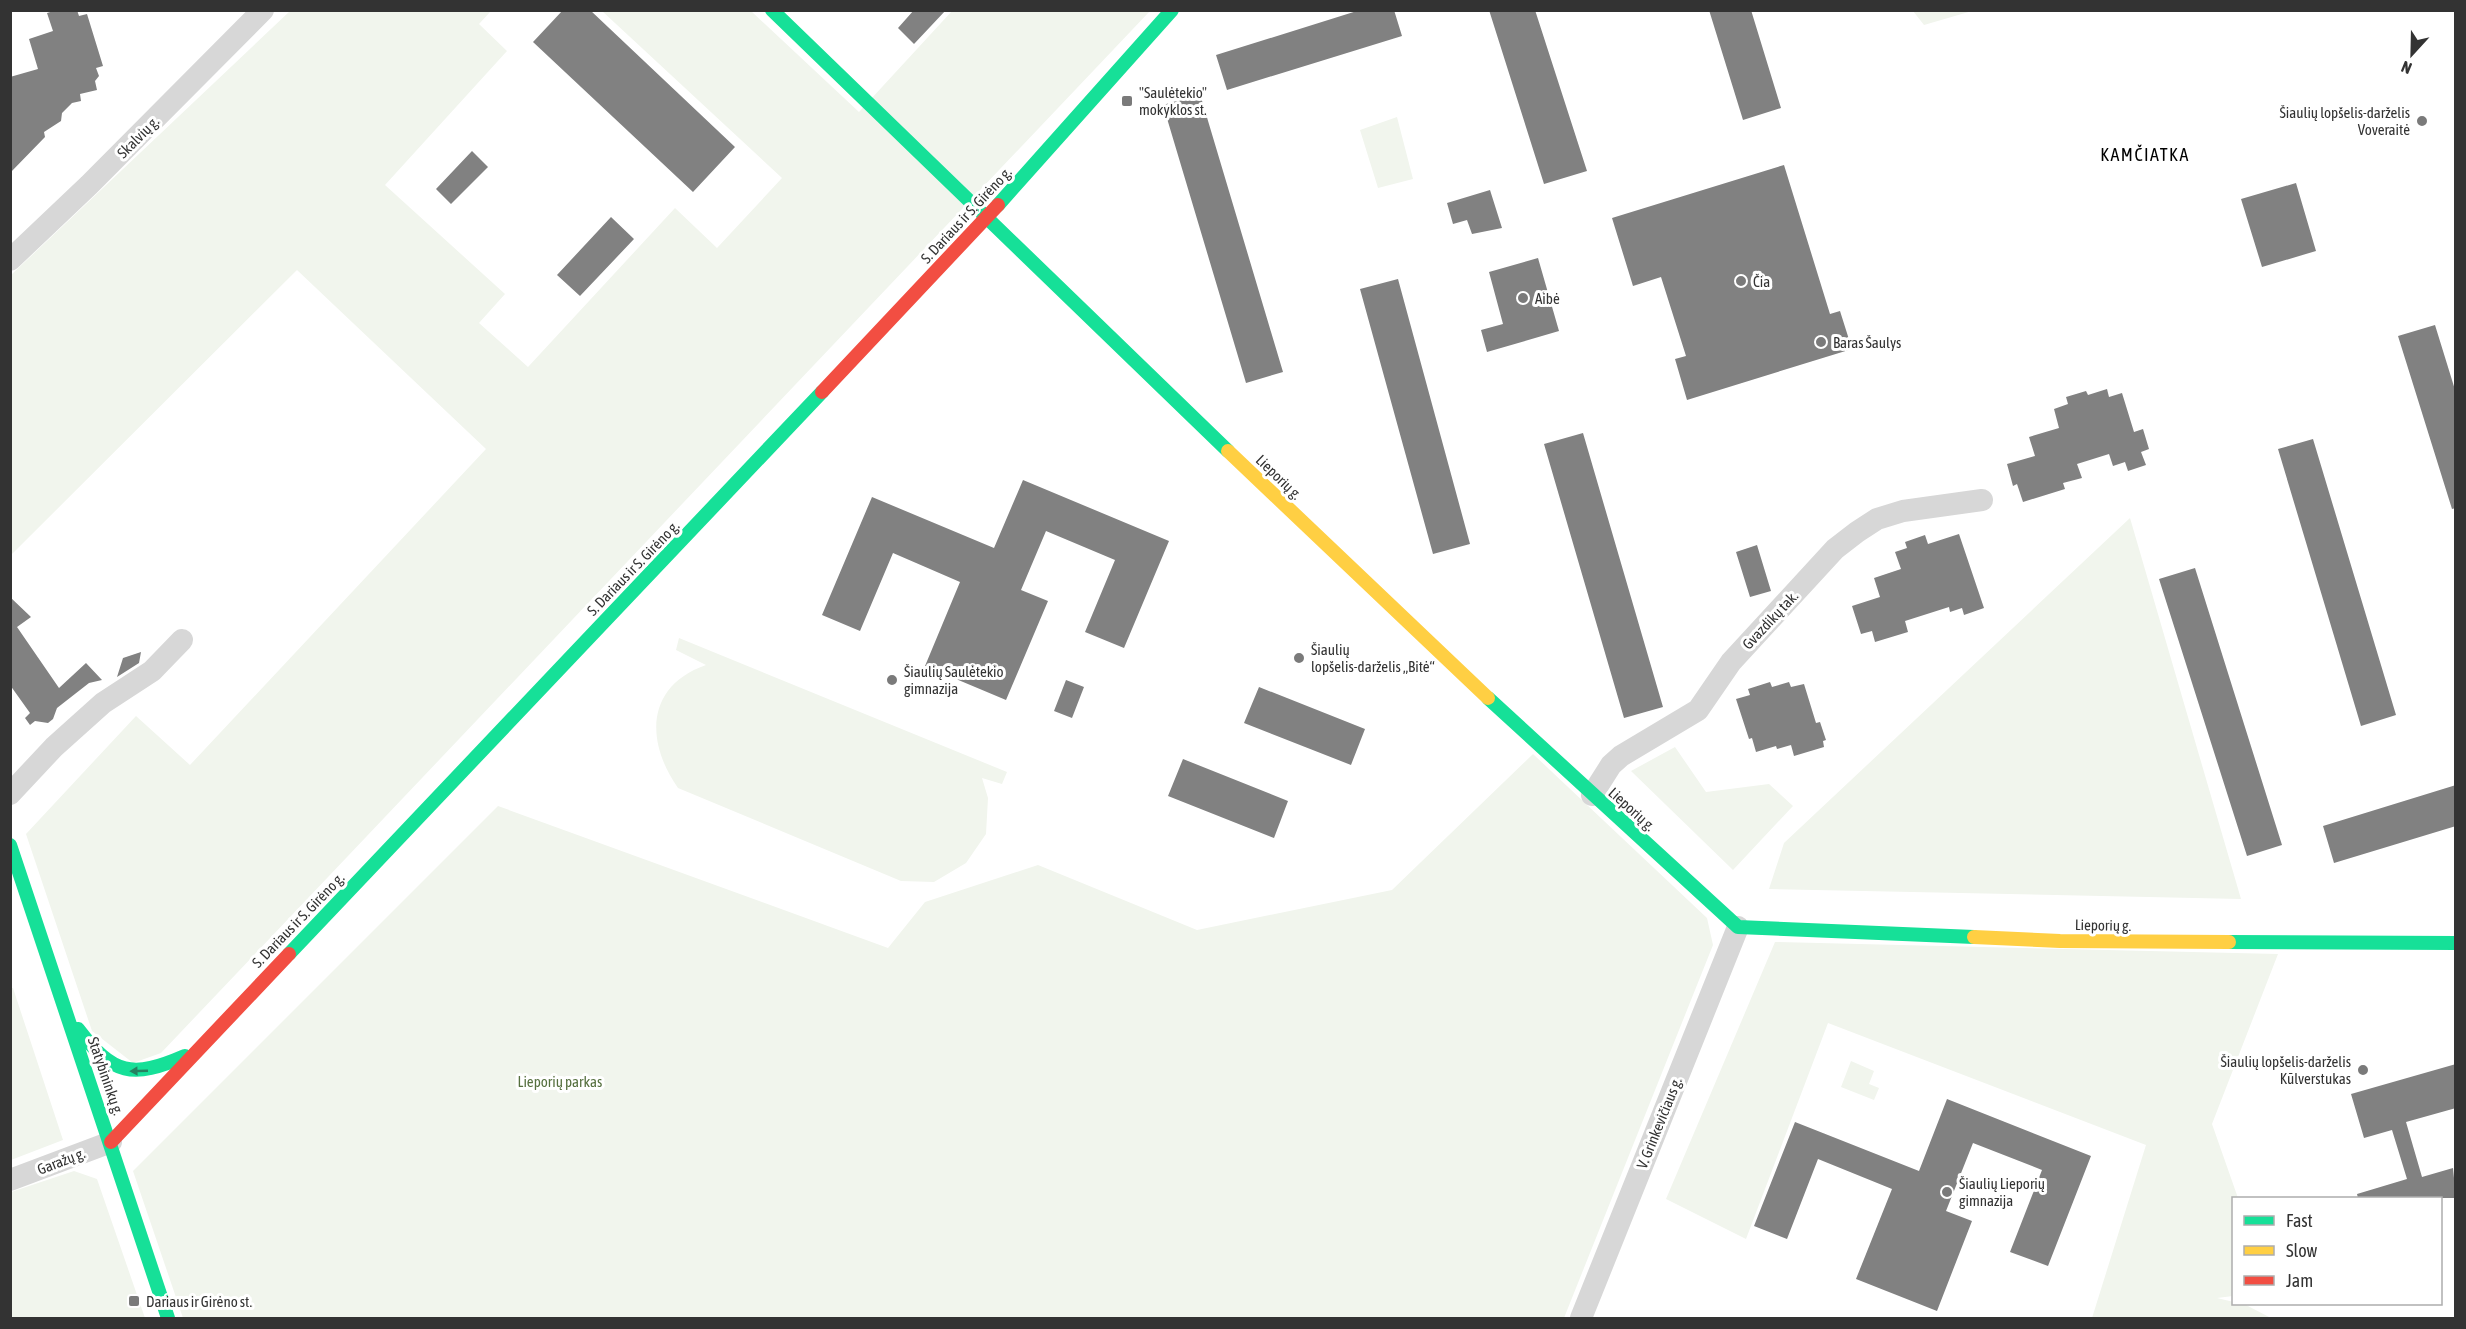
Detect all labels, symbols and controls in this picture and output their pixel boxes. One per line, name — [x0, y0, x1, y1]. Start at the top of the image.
north arrow — [2382, 24, 2442, 84]
text: N — [2399, 58, 2414, 78]
place label: "Saulėtekio" mokyklos st. — [1139, 84, 1207, 118]
marker: "Saulėtekio" mokyklos st. — [1120, 94, 1134, 108]
place label: Šiaulių lopšelis-darželis Voveraitė — [2279, 104, 2410, 138]
street label: Skalvių g. — [114, 112, 163, 161]
marker: Šiaulių lopšelis-darželis Voveraitė — [2415, 114, 2429, 128]
district label: KAMČIATKA — [2100, 144, 2190, 165]
street label: S. Dariaus ir S. Girėno g. — [917, 163, 1015, 266]
place label: Čia — [1753, 273, 1770, 290]
marker: Čia — [1734, 274, 1748, 288]
place label: Aibė — [1535, 290, 1560, 307]
marker: Aibė — [1516, 291, 1530, 305]
place label: Baras Šaulys — [1833, 334, 1901, 351]
marker: Baras Šaulys — [1814, 335, 1828, 349]
street label: Lieporių g. — [1253, 451, 1305, 503]
street label: S. Dariaus ir S. Girėno g. — [583, 517, 683, 619]
street label: Gvazdikų tak. — [1739, 587, 1801, 653]
place label: Šiaulių lopšelis-darželis „Bitė“ — [1311, 641, 1435, 675]
marker: Šiaulių lopšelis-darželis „Bitė“ — [1292, 651, 1306, 665]
place label: Šiaulių Saulėtekio gimnazija — [904, 663, 1003, 697]
marker: Šiaulių Saulėtekio gimnazija — [885, 673, 899, 687]
street label: Lieporių g. — [1605, 784, 1659, 834]
street label: S. Dariaus ir S. Girėno g. — [248, 869, 348, 971]
street label: Lieporių g. — [2075, 916, 2132, 934]
street label: Statybininkų g. — [85, 1035, 127, 1118]
place label: Šiaulių lopšelis-darželis Kūlverstukas — [2220, 1053, 2351, 1087]
marker: Šiaulių lopšelis-darželis Kūlverstukas — [2356, 1063, 2370, 1077]
one-way arrow — [130, 1066, 149, 1075]
park label: Lieporių parkas — [518, 1073, 602, 1090]
street label: V. Grinkevičiaus g. — [1633, 1075, 1685, 1171]
street label: Garažų g. — [35, 1144, 88, 1178]
place label: Šiaulių Lieporių gimnazija — [1959, 1175, 2045, 1209]
marker: Šiaulių Lieporių gimnazija — [1940, 1185, 1954, 1199]
legend — [2232, 1197, 2442, 1305]
text: Fast — [2286, 1210, 2313, 1231]
text: Slow — [2286, 1240, 2317, 1261]
text: Jam — [2286, 1270, 2313, 1291]
place label: Dariaus ir Girėno st. — [146, 1293, 252, 1310]
marker: Dariaus ir Girėno st. — [127, 1294, 141, 1308]

